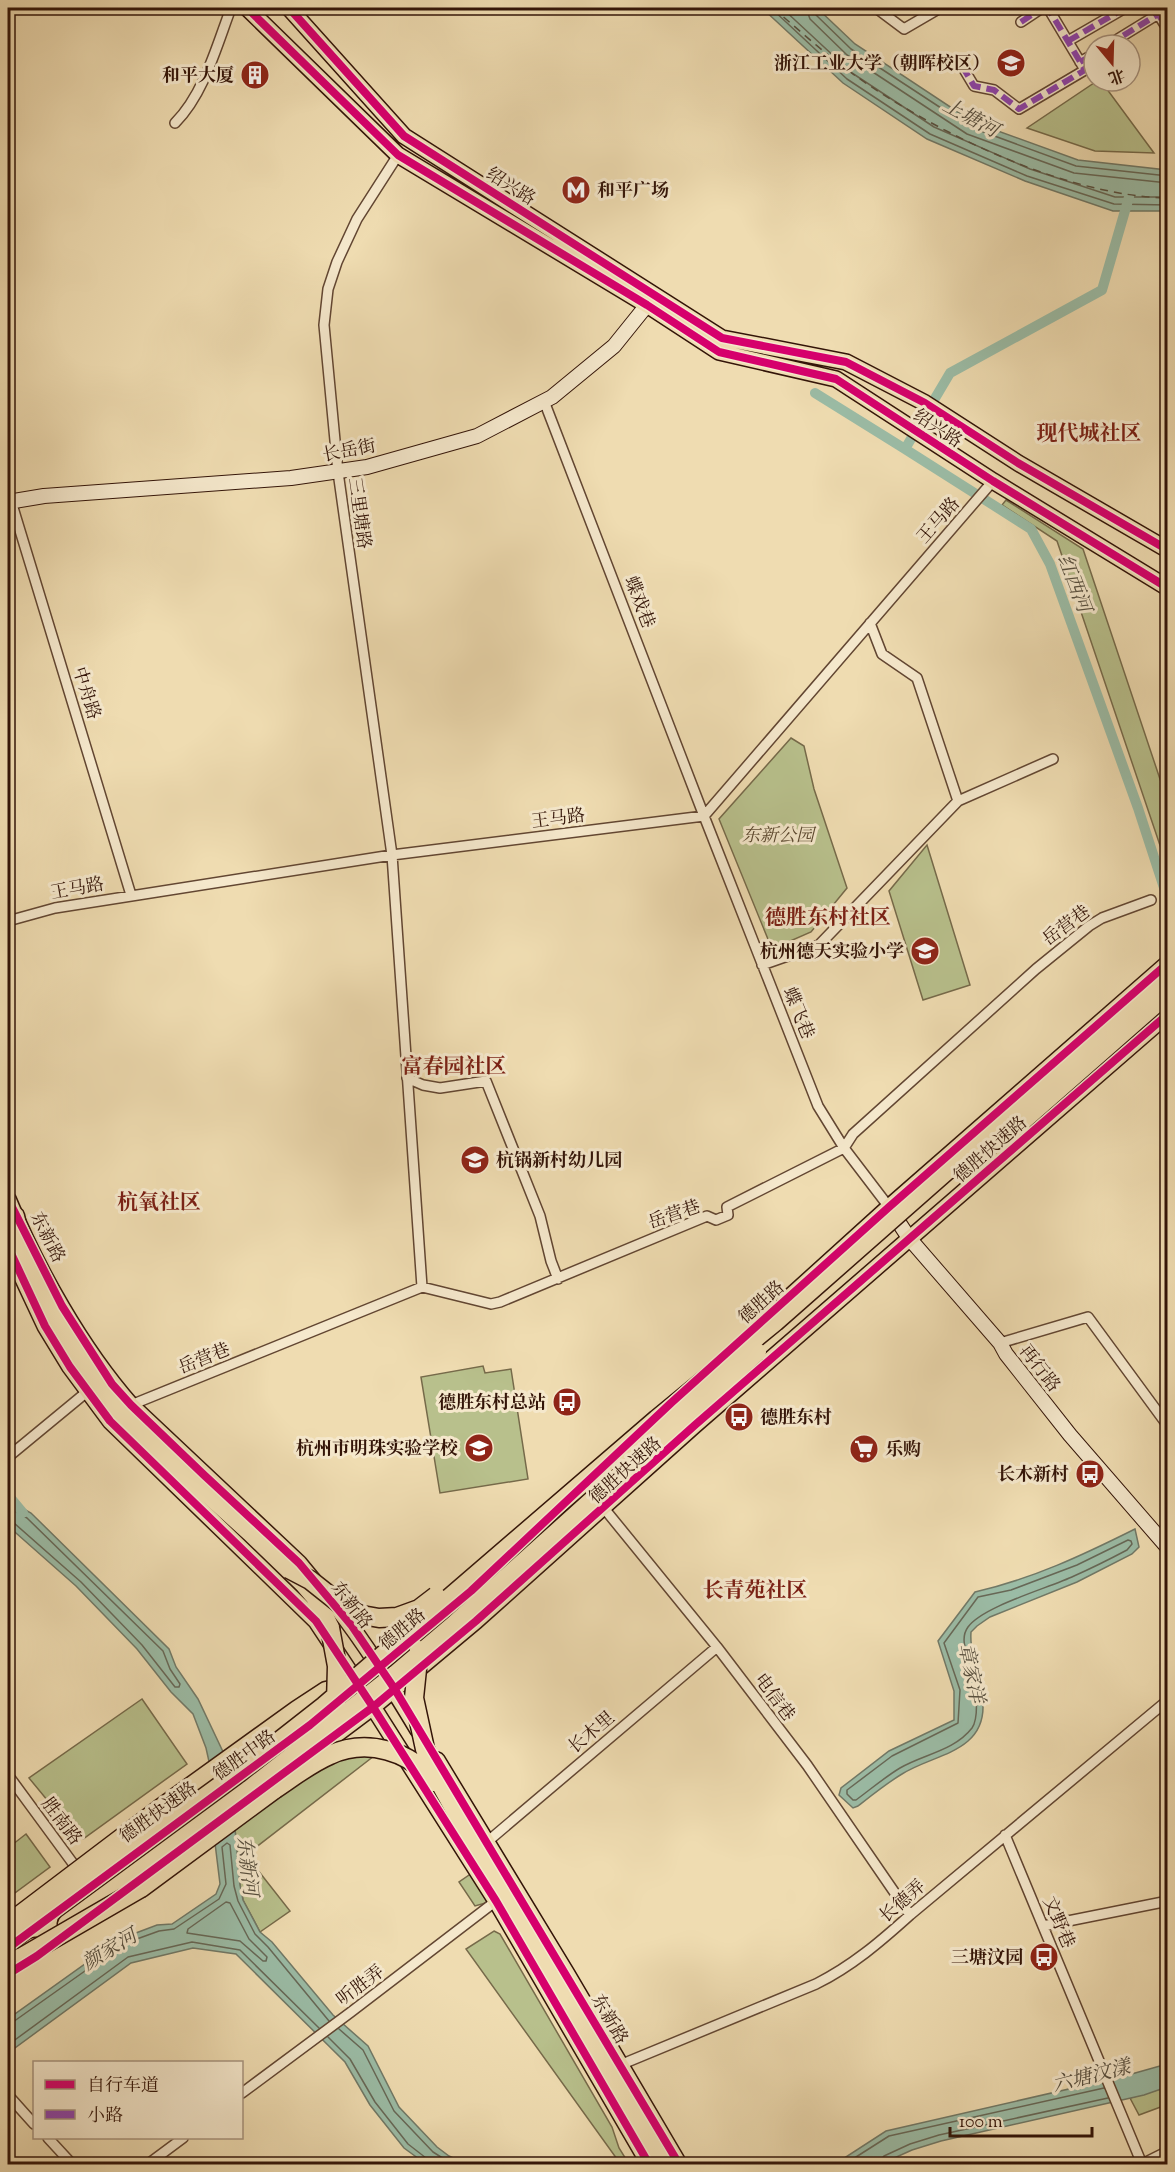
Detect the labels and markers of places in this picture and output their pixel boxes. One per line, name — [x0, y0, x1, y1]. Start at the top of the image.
school or university icon: 浙江工业大学（朝晖校区） — [995, 47, 1027, 79]
place label: 浙江工业大学（朝晖校区） — [774, 52, 990, 78]
building icon: 和平大厦 — [239, 59, 271, 91]
place label: 和平大厦 — [162, 64, 234, 90]
metro station icon: 和平广场 — [560, 174, 592, 206]
place label: 和平广场 — [597, 179, 669, 205]
school or university icon: 杭州德天实验小学 — [909, 935, 941, 967]
place label: 杭州德天实验小学 — [760, 940, 904, 966]
school or university icon: 杭锅新村幼儿园 — [459, 1144, 491, 1176]
place label: 杭锅新村幼儿园 — [496, 1149, 622, 1175]
bus stop icon: 德胜东村总站 — [551, 1386, 583, 1418]
place label: 德胜东村总站 — [438, 1391, 546, 1417]
bus stop icon: 德胜东村 — [723, 1401, 755, 1433]
place label: 德胜东村 — [760, 1406, 832, 1432]
school or university icon: 杭州市明珠实验学校 — [463, 1432, 495, 1464]
supermarket icon: 乐购 — [848, 1433, 880, 1465]
place label: 杭州市明珠实验学校 — [296, 1437, 458, 1463]
place label: 乐购 — [885, 1438, 921, 1464]
bus stop icon: 长木新村 — [1074, 1458, 1106, 1490]
place label: 长木新村 — [997, 1463, 1069, 1489]
bus stop icon: 三塘汶园 — [1028, 1941, 1060, 1973]
place label: 三塘汶园 — [951, 1946, 1023, 1972]

